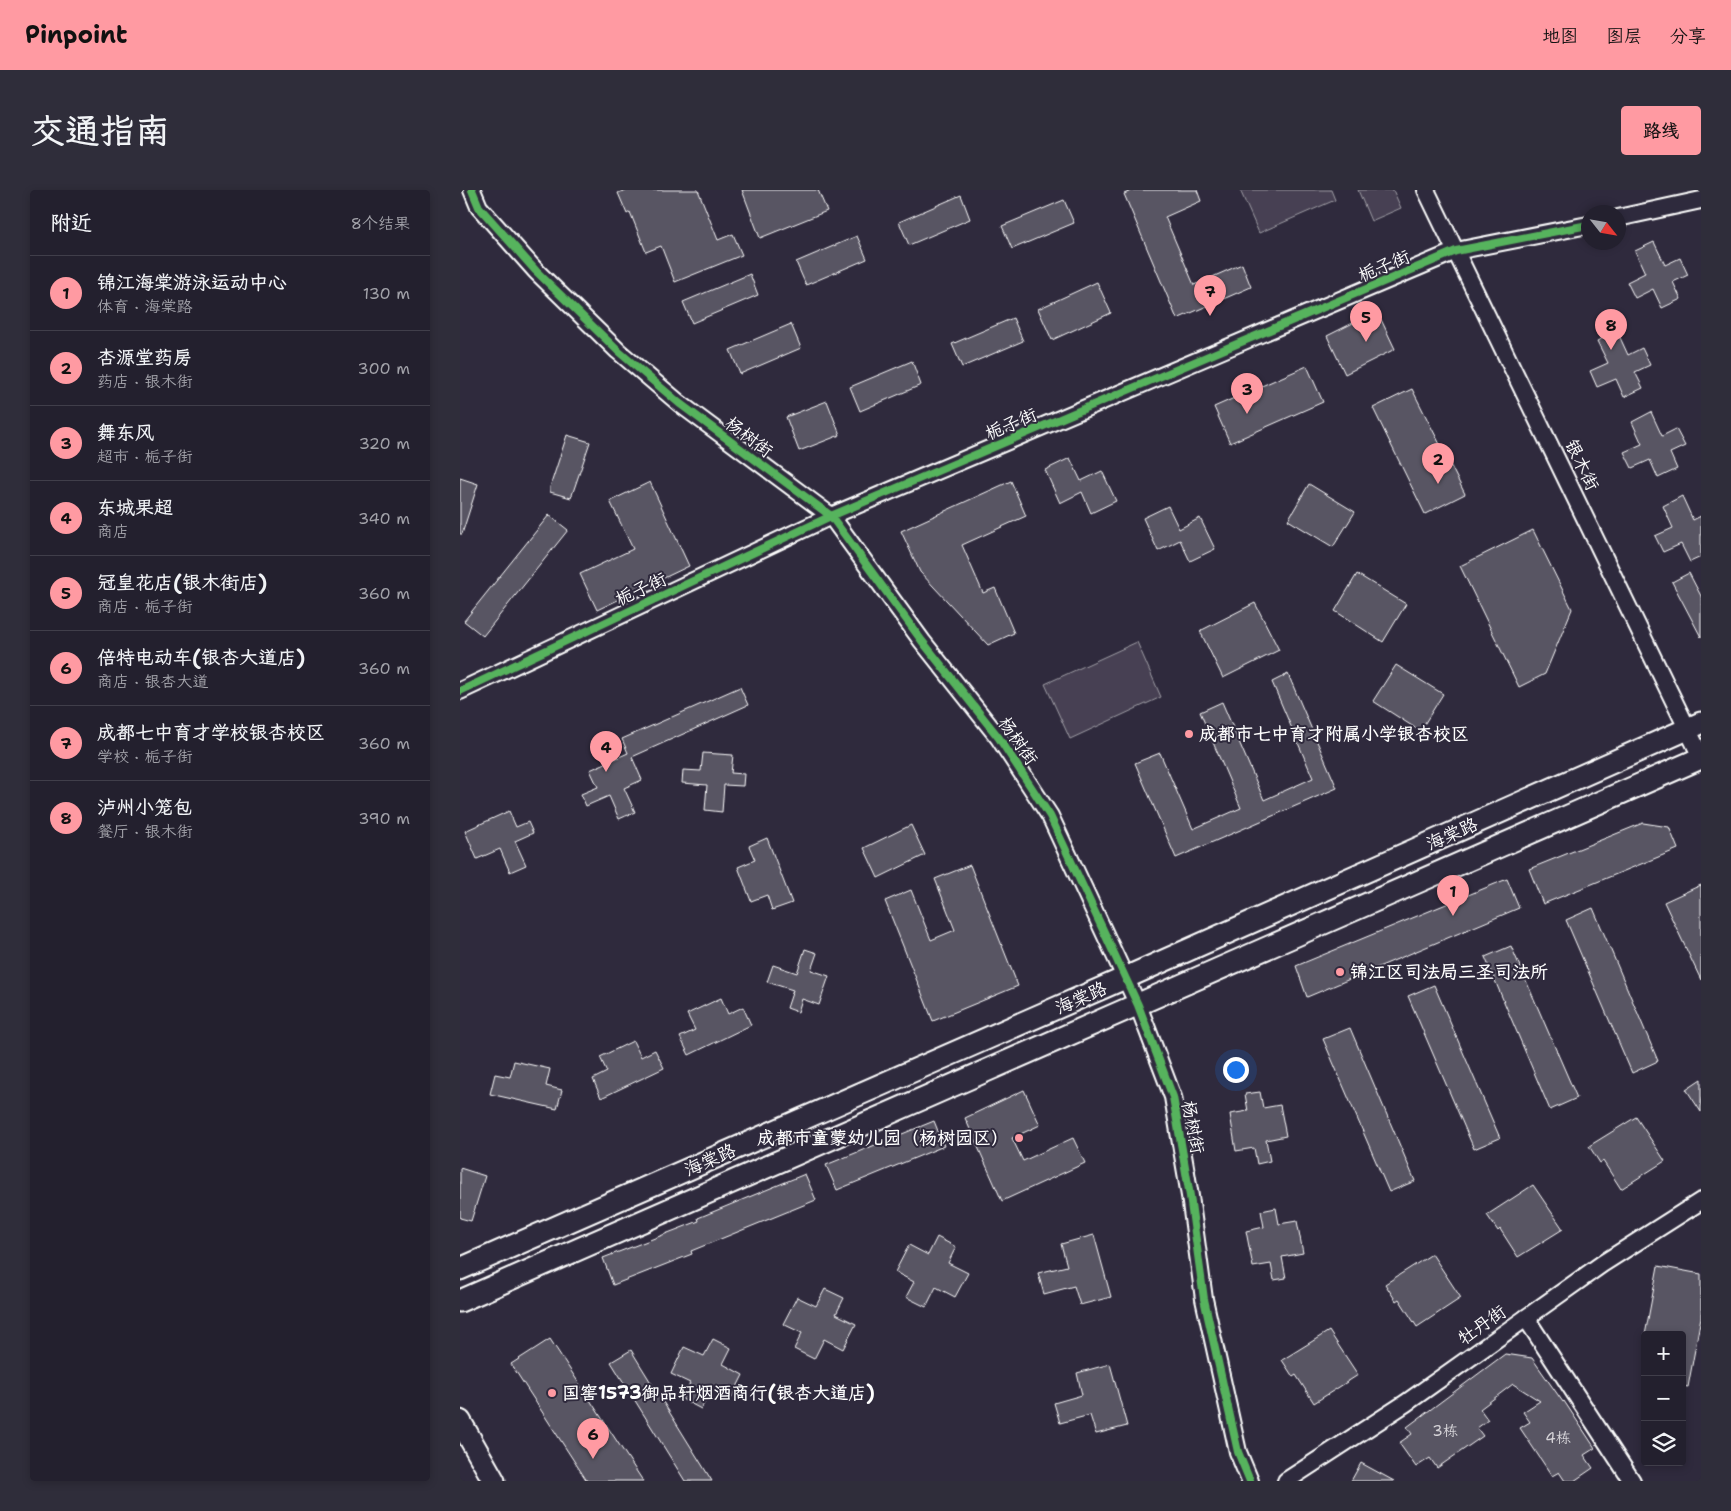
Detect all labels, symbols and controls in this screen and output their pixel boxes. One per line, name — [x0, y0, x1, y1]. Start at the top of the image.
text: Pinpoint — [25, 19, 127, 51]
text: 地图 — [1542, 24, 1578, 48]
text: 图层 — [1606, 24, 1642, 48]
text: 分享 — [1670, 24, 1706, 48]
button: 路线 — [1621, 106, 1701, 155]
text: 交通指南 — [30, 107, 170, 154]
north arrow — [1581, 205, 1626, 250]
text: 附近 — [50, 209, 92, 237]
text: 8个结果 — [351, 213, 410, 234]
street label: 栀子街 — [1354, 244, 1414, 288]
text: 锦江海棠游泳运动中心 — [97, 270, 287, 295]
pin: 7 — [1194, 275, 1226, 316]
text: 1 — [62, 283, 70, 304]
text: 130 m — [363, 283, 410, 304]
text: 体育 · 海棠路 — [97, 296, 192, 317]
pin: 5 — [1350, 301, 1382, 342]
pin: 8 — [1595, 309, 1627, 350]
text: 杏源堂药房 — [97, 345, 192, 370]
text: 2 — [60, 358, 72, 379]
text: 300 m — [358, 358, 410, 379]
text: 药店 · 银木街 — [97, 371, 192, 392]
pin: 3 — [1231, 373, 1263, 414]
street label: 栀子街 — [981, 402, 1041, 446]
street label: 杨树街 — [720, 411, 778, 463]
text: 舞东风 — [97, 420, 154, 445]
text: 3 — [60, 433, 72, 454]
text: 320 m — [359, 433, 410, 454]
street label: 银木街 — [1559, 435, 1605, 495]
pin: 2 — [1422, 443, 1454, 484]
text: 超市 · 栀子街 — [97, 446, 192, 467]
text: 东城果超 — [97, 495, 173, 520]
text: 4 — [60, 508, 72, 529]
text: 340 m — [358, 508, 410, 529]
text: 商店 — [97, 521, 129, 542]
street label: 栀子街 — [611, 567, 671, 611]
text: 冠皇花店(银木街店) — [97, 570, 267, 595]
text: 5 — [61, 583, 71, 604]
text: 360 m — [358, 583, 410, 604]
text: 商店 · 栀子街 — [97, 596, 192, 617]
text: 倍特电动车(银杏大道店) — [97, 645, 305, 670]
text: 6 — [60, 658, 72, 679]
text: 360 m — [358, 658, 410, 679]
text: 商店 · 银杏大道 — [97, 671, 208, 692]
street label: 杨树街 — [993, 712, 1043, 770]
text: 成都七中育才学校银杏校区 — [97, 720, 325, 745]
place label: 成都市七中育才附属小学银杏校区 — [1199, 722, 1469, 746]
marker: 成都市七中育才附属小学银杏校区 — [1183, 728, 1195, 740]
pin: 4 — [590, 731, 622, 772]
text: 7 — [60, 733, 72, 754]
text: 360 m — [358, 733, 410, 754]
text: 学校 · 栀子街 — [97, 746, 192, 767]
text: 泸州小笼包 — [97, 795, 192, 820]
text: 8 — [60, 808, 72, 829]
text: 390 m — [358, 808, 410, 829]
street label: 海棠路 — [1422, 812, 1482, 856]
text: 餐厅 · 银木街 — [97, 821, 192, 842]
pin: 1 — [1437, 875, 1469, 916]
place label: 锦江区司法局三圣司法所 — [1350, 960, 1548, 984]
marker: 锦江区司法局三圣司法所 — [1334, 966, 1346, 978]
street label: 海棠路 — [1051, 976, 1111, 1020]
your location — [1223, 1057, 1249, 1083]
street label: 杨树街 — [1176, 1098, 1210, 1156]
place label: 成都市童蒙幼儿园（杨树园区） — [757, 1126, 1009, 1150]
marker: 成都市童蒙幼儿园（杨树园区） — [1013, 1132, 1025, 1144]
street label: 海棠路 — [680, 1138, 740, 1182]
street label: 牡丹街 — [1453, 1300, 1511, 1350]
map controls — [1641, 1331, 1686, 1466]
button: + — [1641, 1331, 1686, 1376]
button: − — [1641, 1376, 1686, 1421]
place label: 国窖1573御品轩烟酒商行(银杏大道店) — [562, 1381, 875, 1405]
marker: 国窖1573御品轩烟酒商行(银杏大道店) — [546, 1387, 558, 1399]
pin: 6 — [577, 1418, 609, 1459]
house number: 3栋 — [1432, 1421, 1458, 1441]
button: layers — [1641, 1421, 1686, 1466]
house number: 4栋 — [1545, 1428, 1571, 1448]

